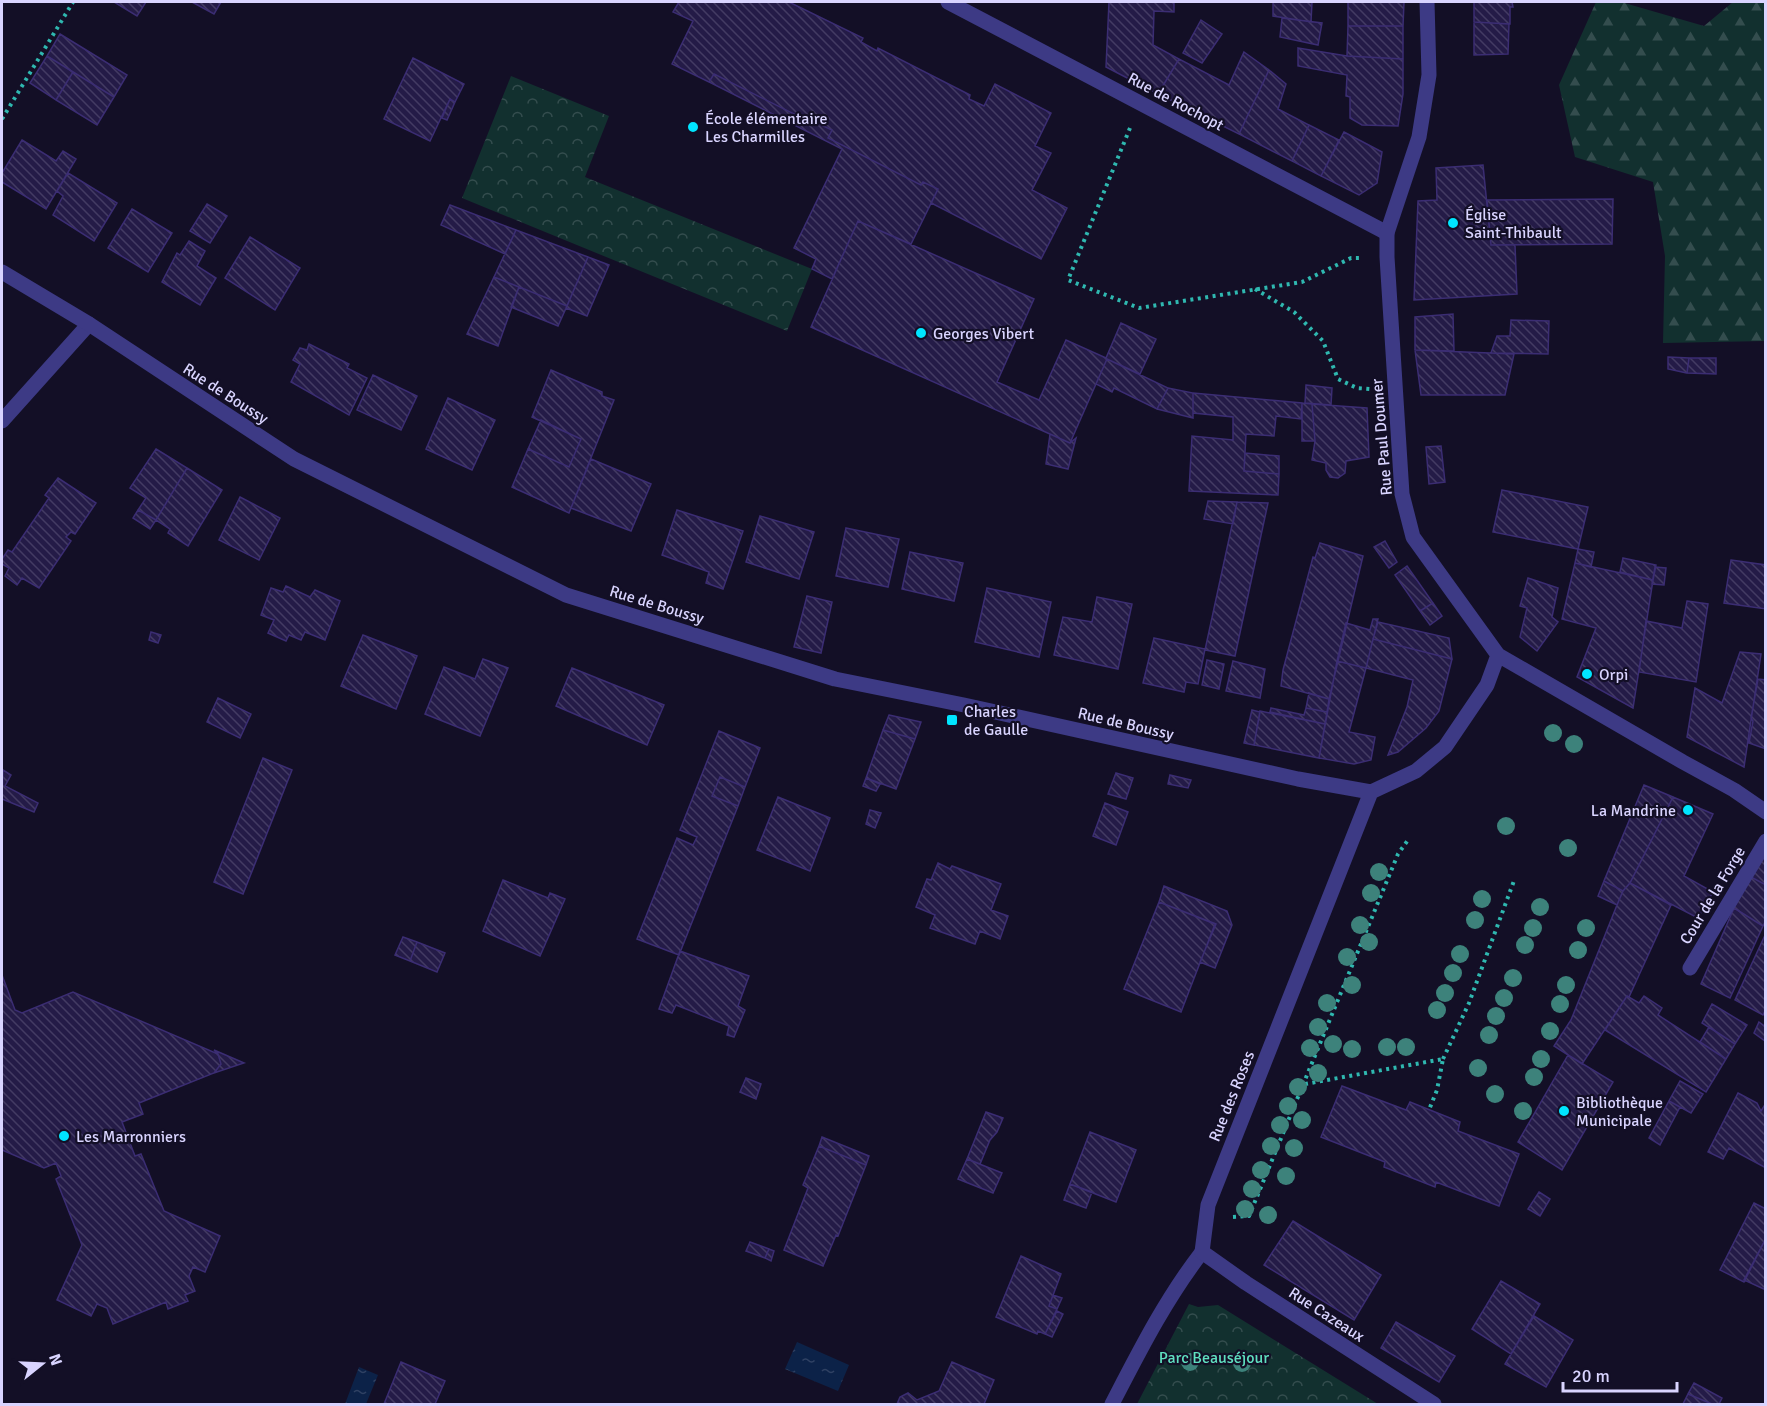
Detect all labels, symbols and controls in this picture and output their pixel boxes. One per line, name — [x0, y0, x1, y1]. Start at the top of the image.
street label: Rue de Rochopt — [1124, 68, 1227, 136]
place label: École élémentaire Les Charmilles — [705, 109, 827, 147]
marker: École élémentaire Les Charmilles — [686, 120, 700, 134]
place label: Église Saint-Thibault — [1465, 205, 1562, 243]
marker: Église Saint-Thibault — [1446, 216, 1460, 230]
place label: Georges Vibert — [933, 324, 1035, 344]
marker: Georges Vibert — [914, 326, 928, 340]
street label: Rue de Boussy — [179, 359, 272, 429]
street label: Rue Paul Doumer — [1367, 377, 1397, 496]
street label: Rue de Boussy — [607, 581, 707, 629]
place label: Orpi — [1599, 665, 1628, 685]
marker: Orpi — [1580, 667, 1594, 681]
place label: Charles de Gaulle — [964, 702, 1028, 740]
street label: Rue de Boussy — [1076, 703, 1176, 745]
marker: Charles de Gaulle — [945, 713, 959, 727]
place label: La Mandrine — [1591, 801, 1676, 821]
marker: La Mandrine — [1681, 803, 1695, 817]
street label: Cour de la Forge — [1676, 843, 1750, 948]
street label: Rue des Roses — [1205, 1048, 1259, 1145]
place label: Bibliothèque Municipale — [1576, 1093, 1663, 1131]
marker: Bibliothèque Municipale — [1557, 1104, 1571, 1118]
place label: Les Marronniers — [76, 1127, 186, 1147]
marker: Les Marronniers — [57, 1129, 71, 1143]
street label: Rue Cazeaux — [1285, 1283, 1369, 1347]
north arrow — [12, 1334, 72, 1394]
park label: Parc Beauséjour — [1159, 1348, 1269, 1368]
text: N — [44, 1351, 67, 1368]
scale bar — [1563, 1355, 1677, 1393]
text: 20 m — [1572, 1365, 1610, 1387]

